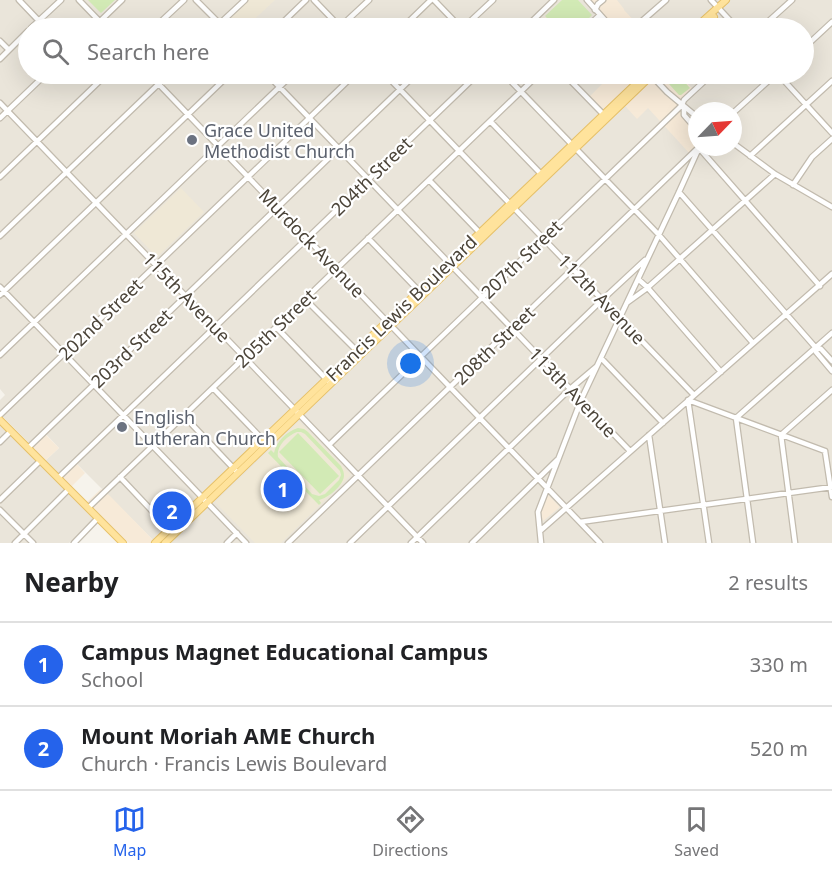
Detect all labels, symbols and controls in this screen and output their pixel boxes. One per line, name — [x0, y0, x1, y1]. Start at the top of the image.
search box — [18, 18, 814, 84]
icon: search — [39, 35, 72, 68]
text: Search here — [87, 36, 209, 66]
north arrow — [688, 102, 742, 156]
place label: Grace United Methodist Church — [204, 118, 355, 163]
street label: 204th Street — [325, 131, 417, 221]
marker: Grace United Methodist Church — [185, 133, 199, 147]
street label: Murdock Avenue — [254, 183, 370, 303]
street label: 207th Street — [475, 214, 567, 304]
street label: Francis Lewis Boulevard — [320, 230, 482, 386]
street label: 115th Avenue — [138, 247, 236, 347]
street label: 112th Avenue — [553, 249, 651, 349]
street label: 202nd Street — [53, 273, 148, 365]
street label: 205th Street — [229, 283, 321, 373]
street label: 208th Street — [448, 300, 540, 390]
street label: 203rd Street — [85, 303, 177, 393]
street label: 113th Avenue — [524, 342, 622, 442]
your location — [396, 349, 425, 378]
place label: English Lutheran Church — [134, 405, 276, 450]
marker: English Lutheran Church — [115, 420, 129, 434]
pin: 1 — [264, 466, 302, 512]
pin: 2 — [152, 488, 192, 534]
text: Nearby — [24, 564, 119, 600]
text: 2 results — [728, 569, 808, 596]
text: Campus Magnet Educational Campus — [81, 636, 488, 666]
text: 1 — [38, 651, 49, 678]
text: 330 m — [750, 651, 808, 678]
text: School — [81, 666, 143, 693]
text: Mount Moriah AME Church — [81, 720, 375, 750]
text: 2 — [38, 735, 49, 762]
text: 520 m — [750, 735, 808, 762]
text: Church · Francis Lewis Boulevard — [81, 750, 387, 777]
tab: Map — [113, 803, 146, 861]
tab: Directions — [372, 803, 448, 861]
tab: Saved — [674, 803, 719, 861]

